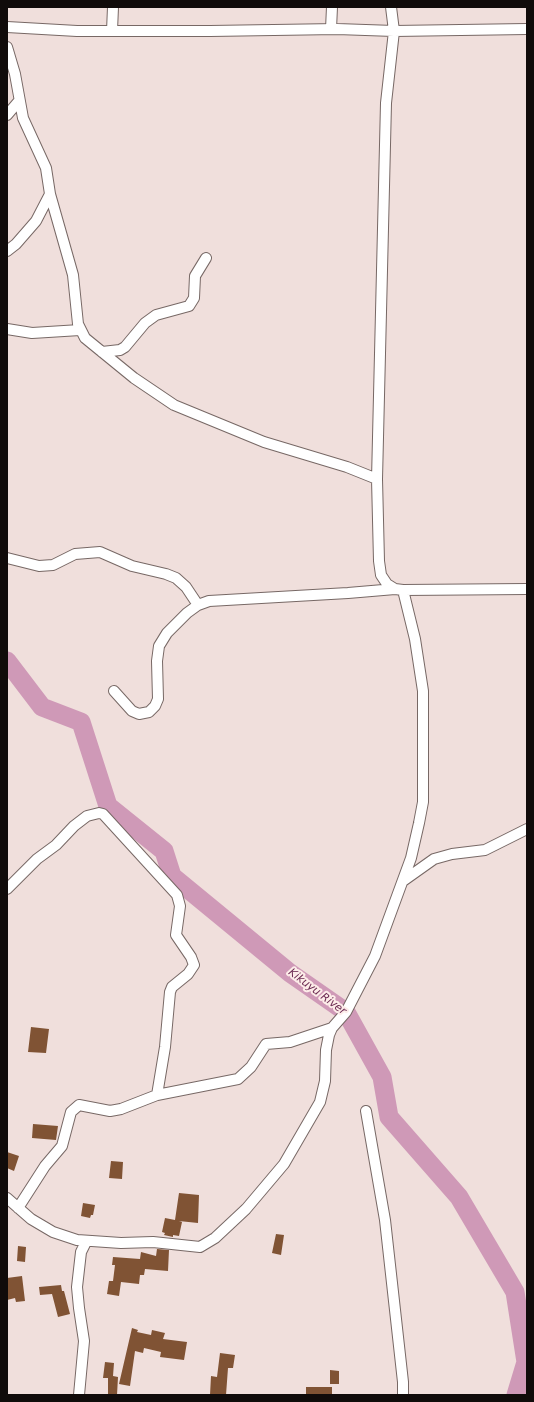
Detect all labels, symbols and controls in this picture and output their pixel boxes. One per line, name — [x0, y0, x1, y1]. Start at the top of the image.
water label: Kikuyu River — [285, 966, 349, 1018]

